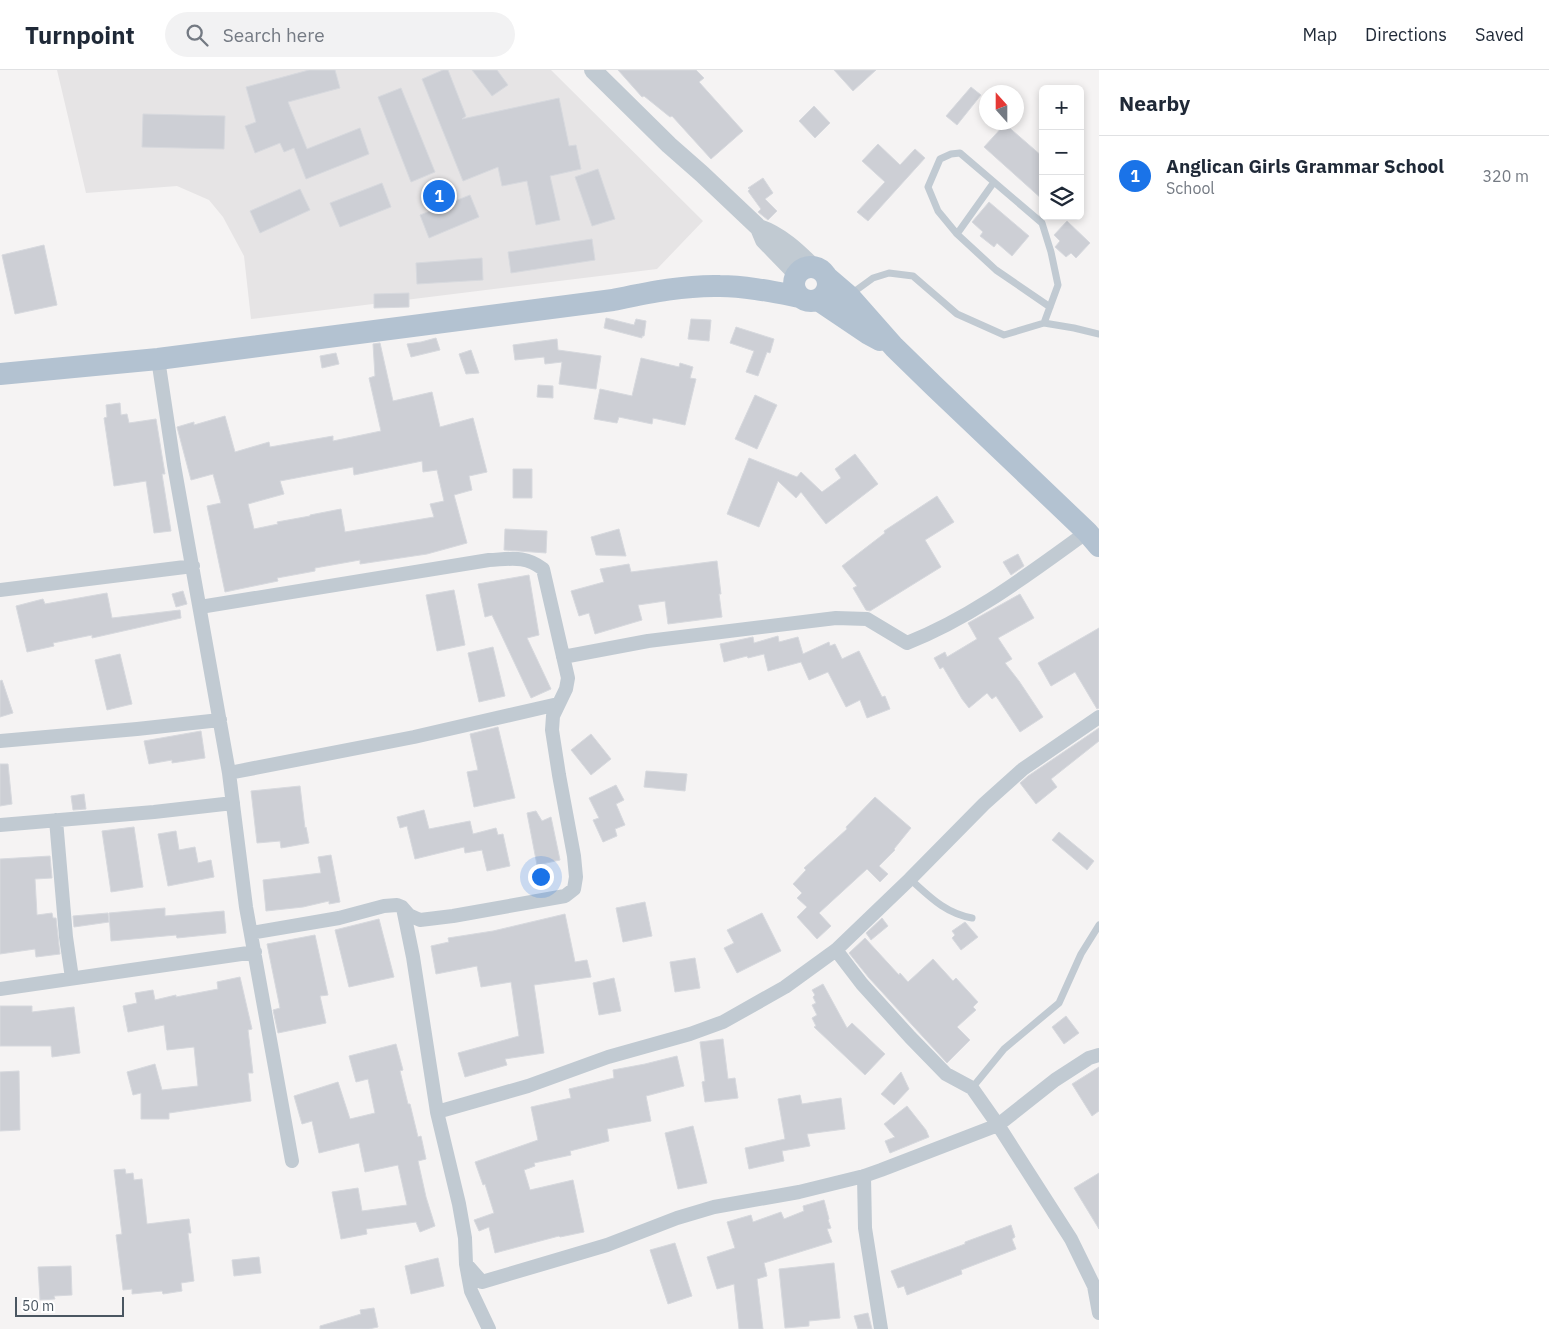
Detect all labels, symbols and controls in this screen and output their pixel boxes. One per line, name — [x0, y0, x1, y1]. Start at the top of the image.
search box — [165, 12, 515, 57]
text: Turnpoint — [25, 19, 135, 51]
icon: search — [183, 21, 211, 49]
text: Search here — [223, 23, 325, 47]
text: Map — [1302, 23, 1337, 46]
text: Directions — [1365, 23, 1447, 46]
text: Saved — [1475, 23, 1524, 46]
north arrow — [979, 85, 1024, 130]
map controls — [1039, 85, 1084, 220]
button: + — [1039, 85, 1084, 130]
text: Nearby — [1119, 89, 1190, 117]
button: − — [1039, 130, 1084, 175]
text: Anglican Girls Grammar School — [1166, 154, 1444, 178]
text: 1 — [1130, 166, 1140, 186]
text: 320 m — [1482, 166, 1529, 186]
button: layers — [1039, 175, 1084, 220]
pin: 1 — [423, 177, 455, 215]
text: School — [1166, 178, 1215, 198]
your location — [528, 864, 554, 890]
scale bar — [15, 1294, 124, 1317]
text: 50 m — [22, 1297, 54, 1315]

